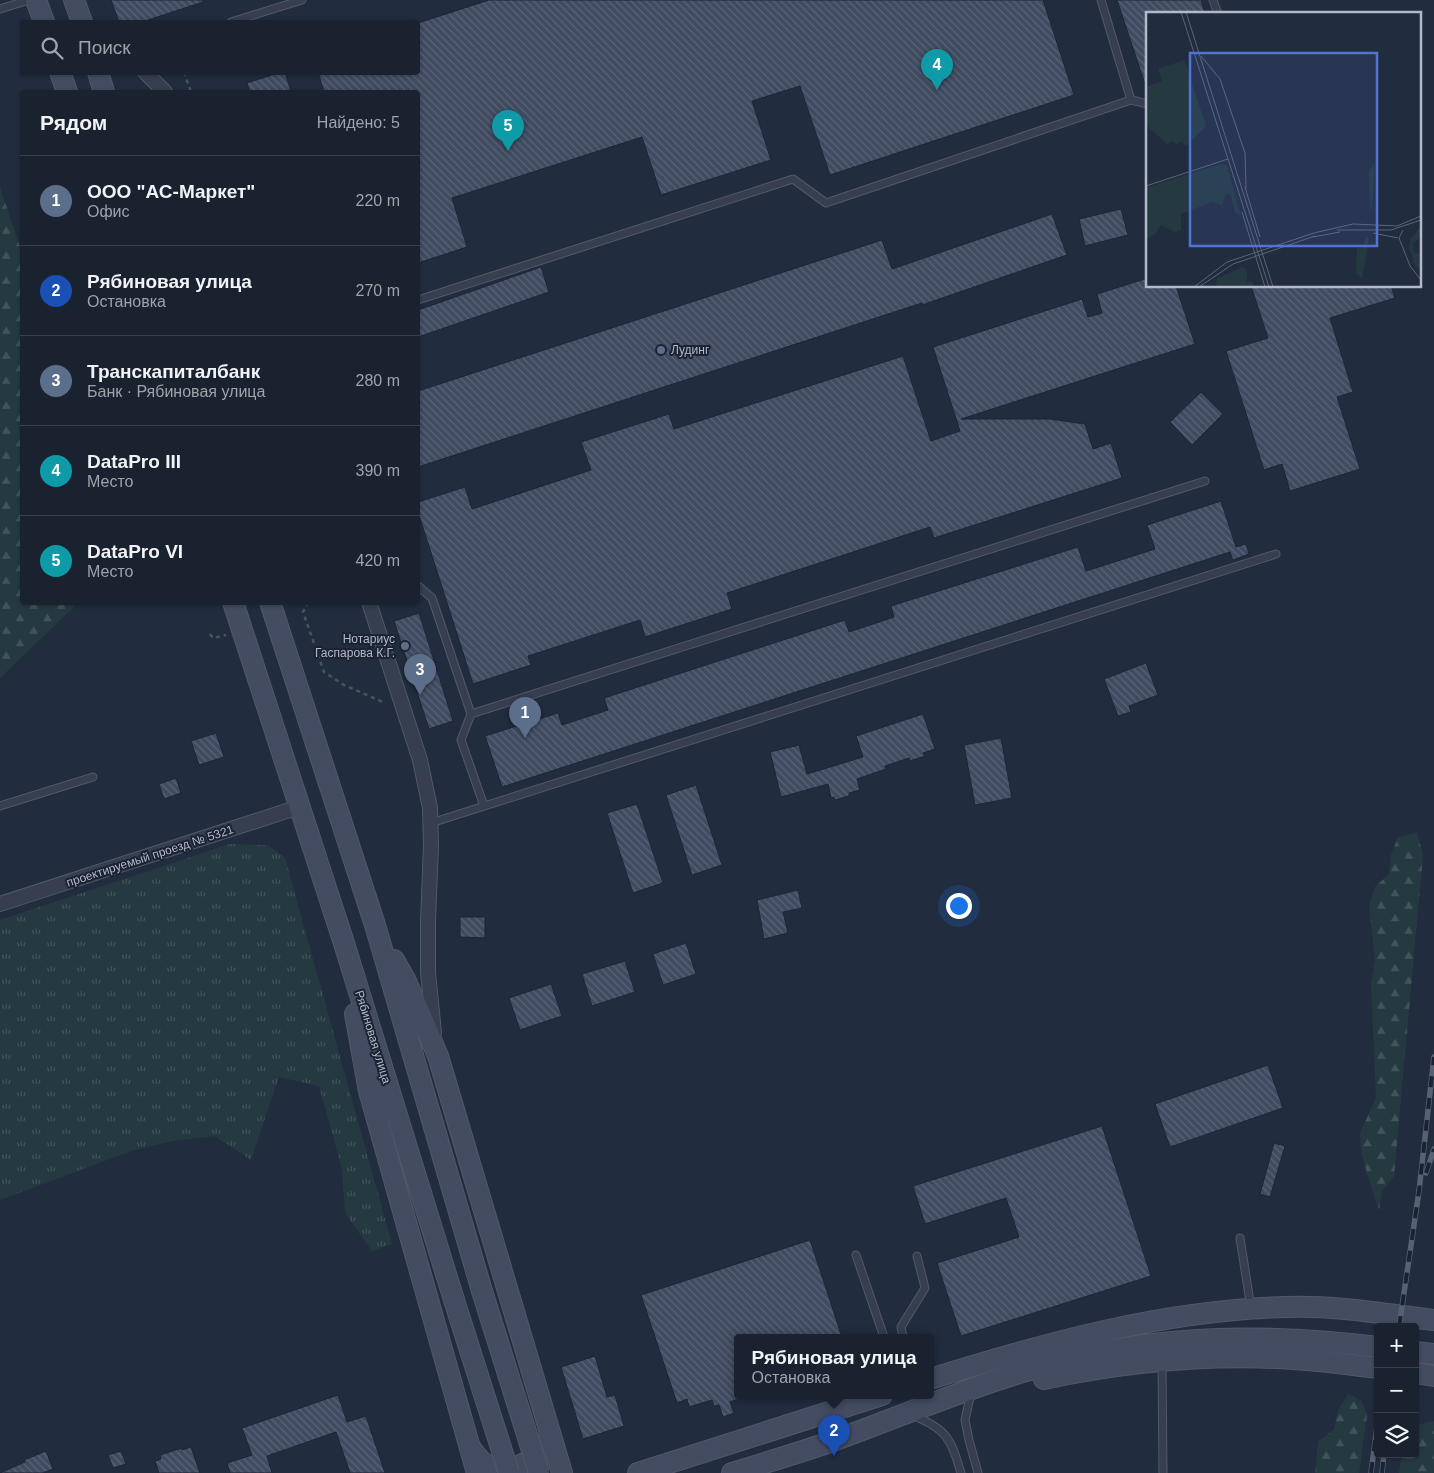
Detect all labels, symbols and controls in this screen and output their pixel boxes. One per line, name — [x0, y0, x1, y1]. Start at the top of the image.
inset map — [1146, 12, 1422, 288]
search box — [20, 20, 420, 75]
icon: search — [38, 34, 66, 62]
text: Поиск — [78, 37, 131, 58]
pin: 4 — [921, 49, 953, 90]
pin: 5 — [492, 110, 524, 151]
text: Рядом — [40, 111, 107, 134]
text: Найдено: 5 — [317, 114, 400, 131]
text: ООО "АС-Маркет" — [87, 181, 255, 202]
text: 1 — [52, 192, 60, 209]
text: 220 m — [356, 192, 400, 209]
text: Офис — [87, 203, 130, 220]
text: Рябиновая улица — [87, 271, 252, 292]
text: 2 — [52, 282, 60, 299]
text: 270 m — [356, 282, 400, 299]
text: Остановка — [87, 293, 166, 310]
place label: Лудинг — [671, 343, 710, 357]
marker: Лудинг — [655, 344, 667, 356]
text: Транскапиталбанк — [87, 361, 260, 382]
text: 3 — [52, 372, 60, 389]
text: 280 m — [356, 372, 400, 389]
text: Банк · Рябиновая улица — [87, 383, 265, 400]
text: DataPro III — [87, 451, 181, 472]
text: 4 — [52, 462, 60, 479]
text: 390 m — [356, 462, 400, 479]
text: Место — [87, 473, 133, 490]
text: DataPro VI — [87, 541, 183, 562]
text: 5 — [52, 552, 60, 569]
text: 420 m — [356, 552, 400, 569]
text: Место — [87, 563, 133, 580]
place label: Нотариус Гаспарова К.Г. — [315, 632, 395, 660]
marker: Нотариус Гаспарова К.Г. — [399, 640, 411, 652]
pin: 3 — [404, 654, 436, 695]
pin: 1 — [509, 697, 541, 738]
street label: проектируемый проезд № 5321 — [65, 822, 236, 890]
your location — [946, 893, 972, 919]
street label: Рябиновая улица — [352, 989, 394, 1086]
map controls — [1374, 1323, 1419, 1458]
button: + — [1374, 1323, 1419, 1368]
popup — [734, 1334, 934, 1399]
text: Рябиновая улица — [752, 1347, 916, 1368]
button: − — [1374, 1368, 1419, 1413]
text: Остановка — [752, 1369, 831, 1386]
button: layers — [1374, 1413, 1419, 1458]
pin: 2 — [818, 1415, 850, 1456]

